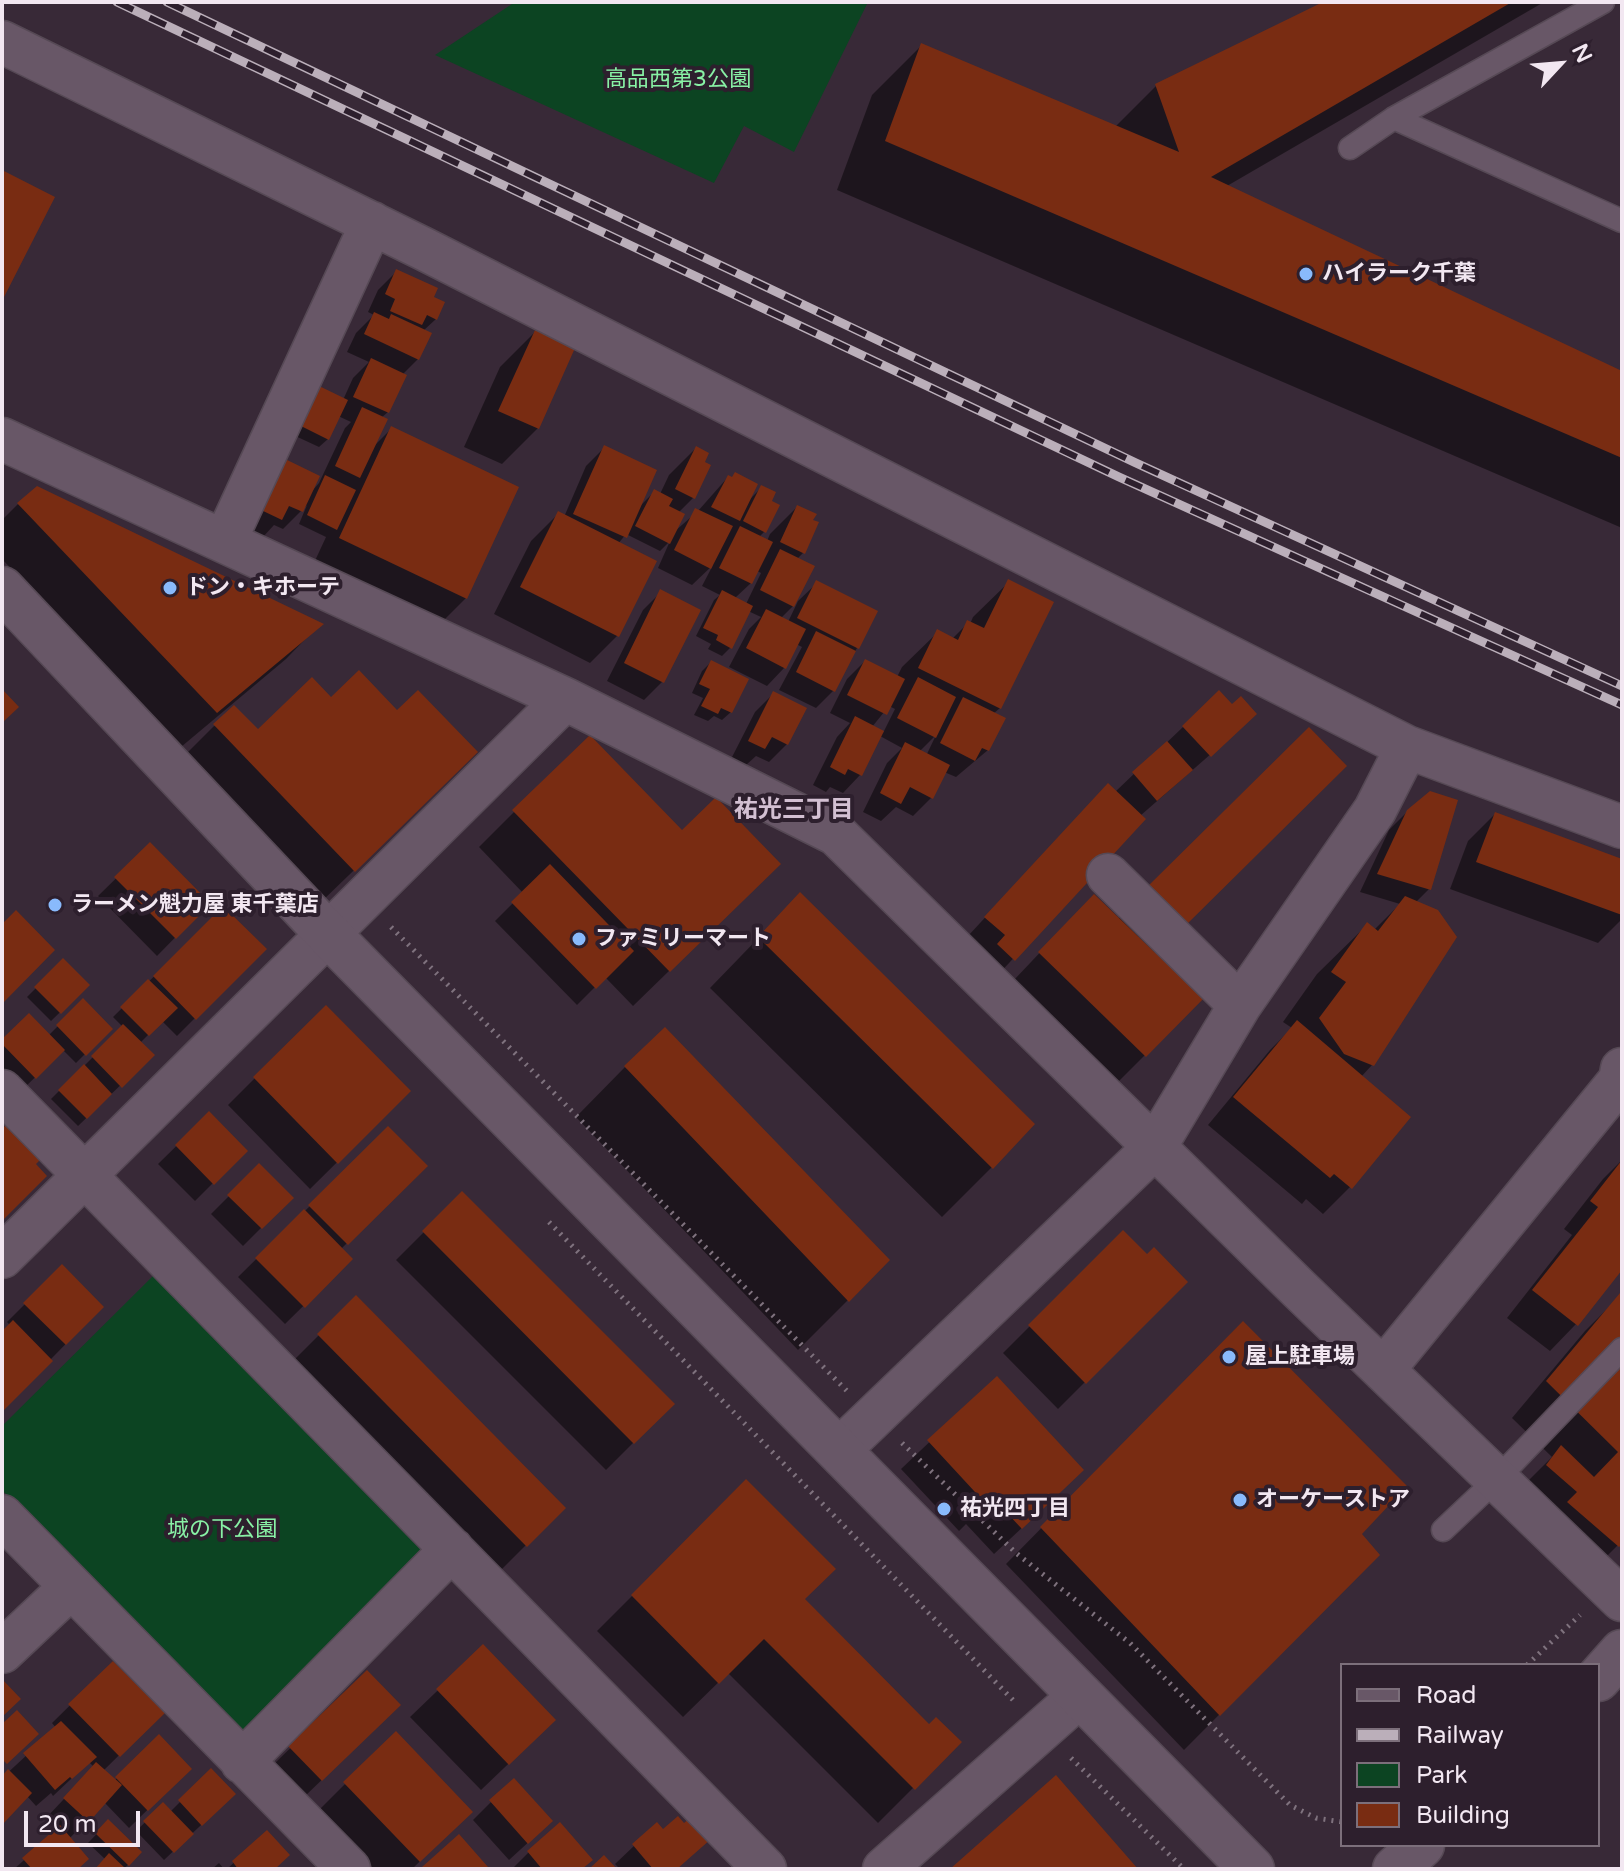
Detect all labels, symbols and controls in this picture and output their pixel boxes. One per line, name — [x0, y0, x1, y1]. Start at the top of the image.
north arrow — [1520, 24, 1600, 104]
text: N — [1566, 40, 1597, 67]
park label: 高品西第3公園 — [605, 67, 751, 93]
place label: ハイラーク千葉 — [1322, 261, 1476, 287]
marker: ハイラーク千葉 — [1297, 265, 1315, 283]
place label: ドン・キホーテ — [186, 575, 340, 601]
marker: ドン・キホーテ — [161, 579, 179, 597]
district label: 祐光三丁目 — [734, 797, 854, 825]
place label: ラーメン魁力屋 東千葉店 — [71, 892, 319, 918]
marker: ラーメン魁力屋 東千葉店 — [46, 896, 64, 914]
place label: ファミリーマート — [595, 926, 771, 952]
marker: ファミリーマート — [570, 930, 588, 948]
place label: 屋上駐車場 — [1245, 1344, 1355, 1370]
marker: 屋上駐車場 — [1220, 1348, 1238, 1366]
place label: オーケーストア — [1256, 1487, 1410, 1513]
marker: オーケーストア — [1231, 1491, 1249, 1509]
place label: 祐光四丁目 — [960, 1496, 1070, 1522]
marker: 祐光四丁目 — [935, 1500, 953, 1518]
park label: 城の下公園 — [167, 1517, 277, 1543]
legend — [1340, 1663, 1600, 1847]
text: Road — [1416, 1681, 1476, 1710]
text: Railway — [1416, 1721, 1504, 1750]
text: Park — [1416, 1761, 1467, 1790]
scale bar — [28, 1795, 144, 1845]
text: Building — [1416, 1801, 1510, 1830]
text: 20 m — [38, 1810, 96, 1839]

